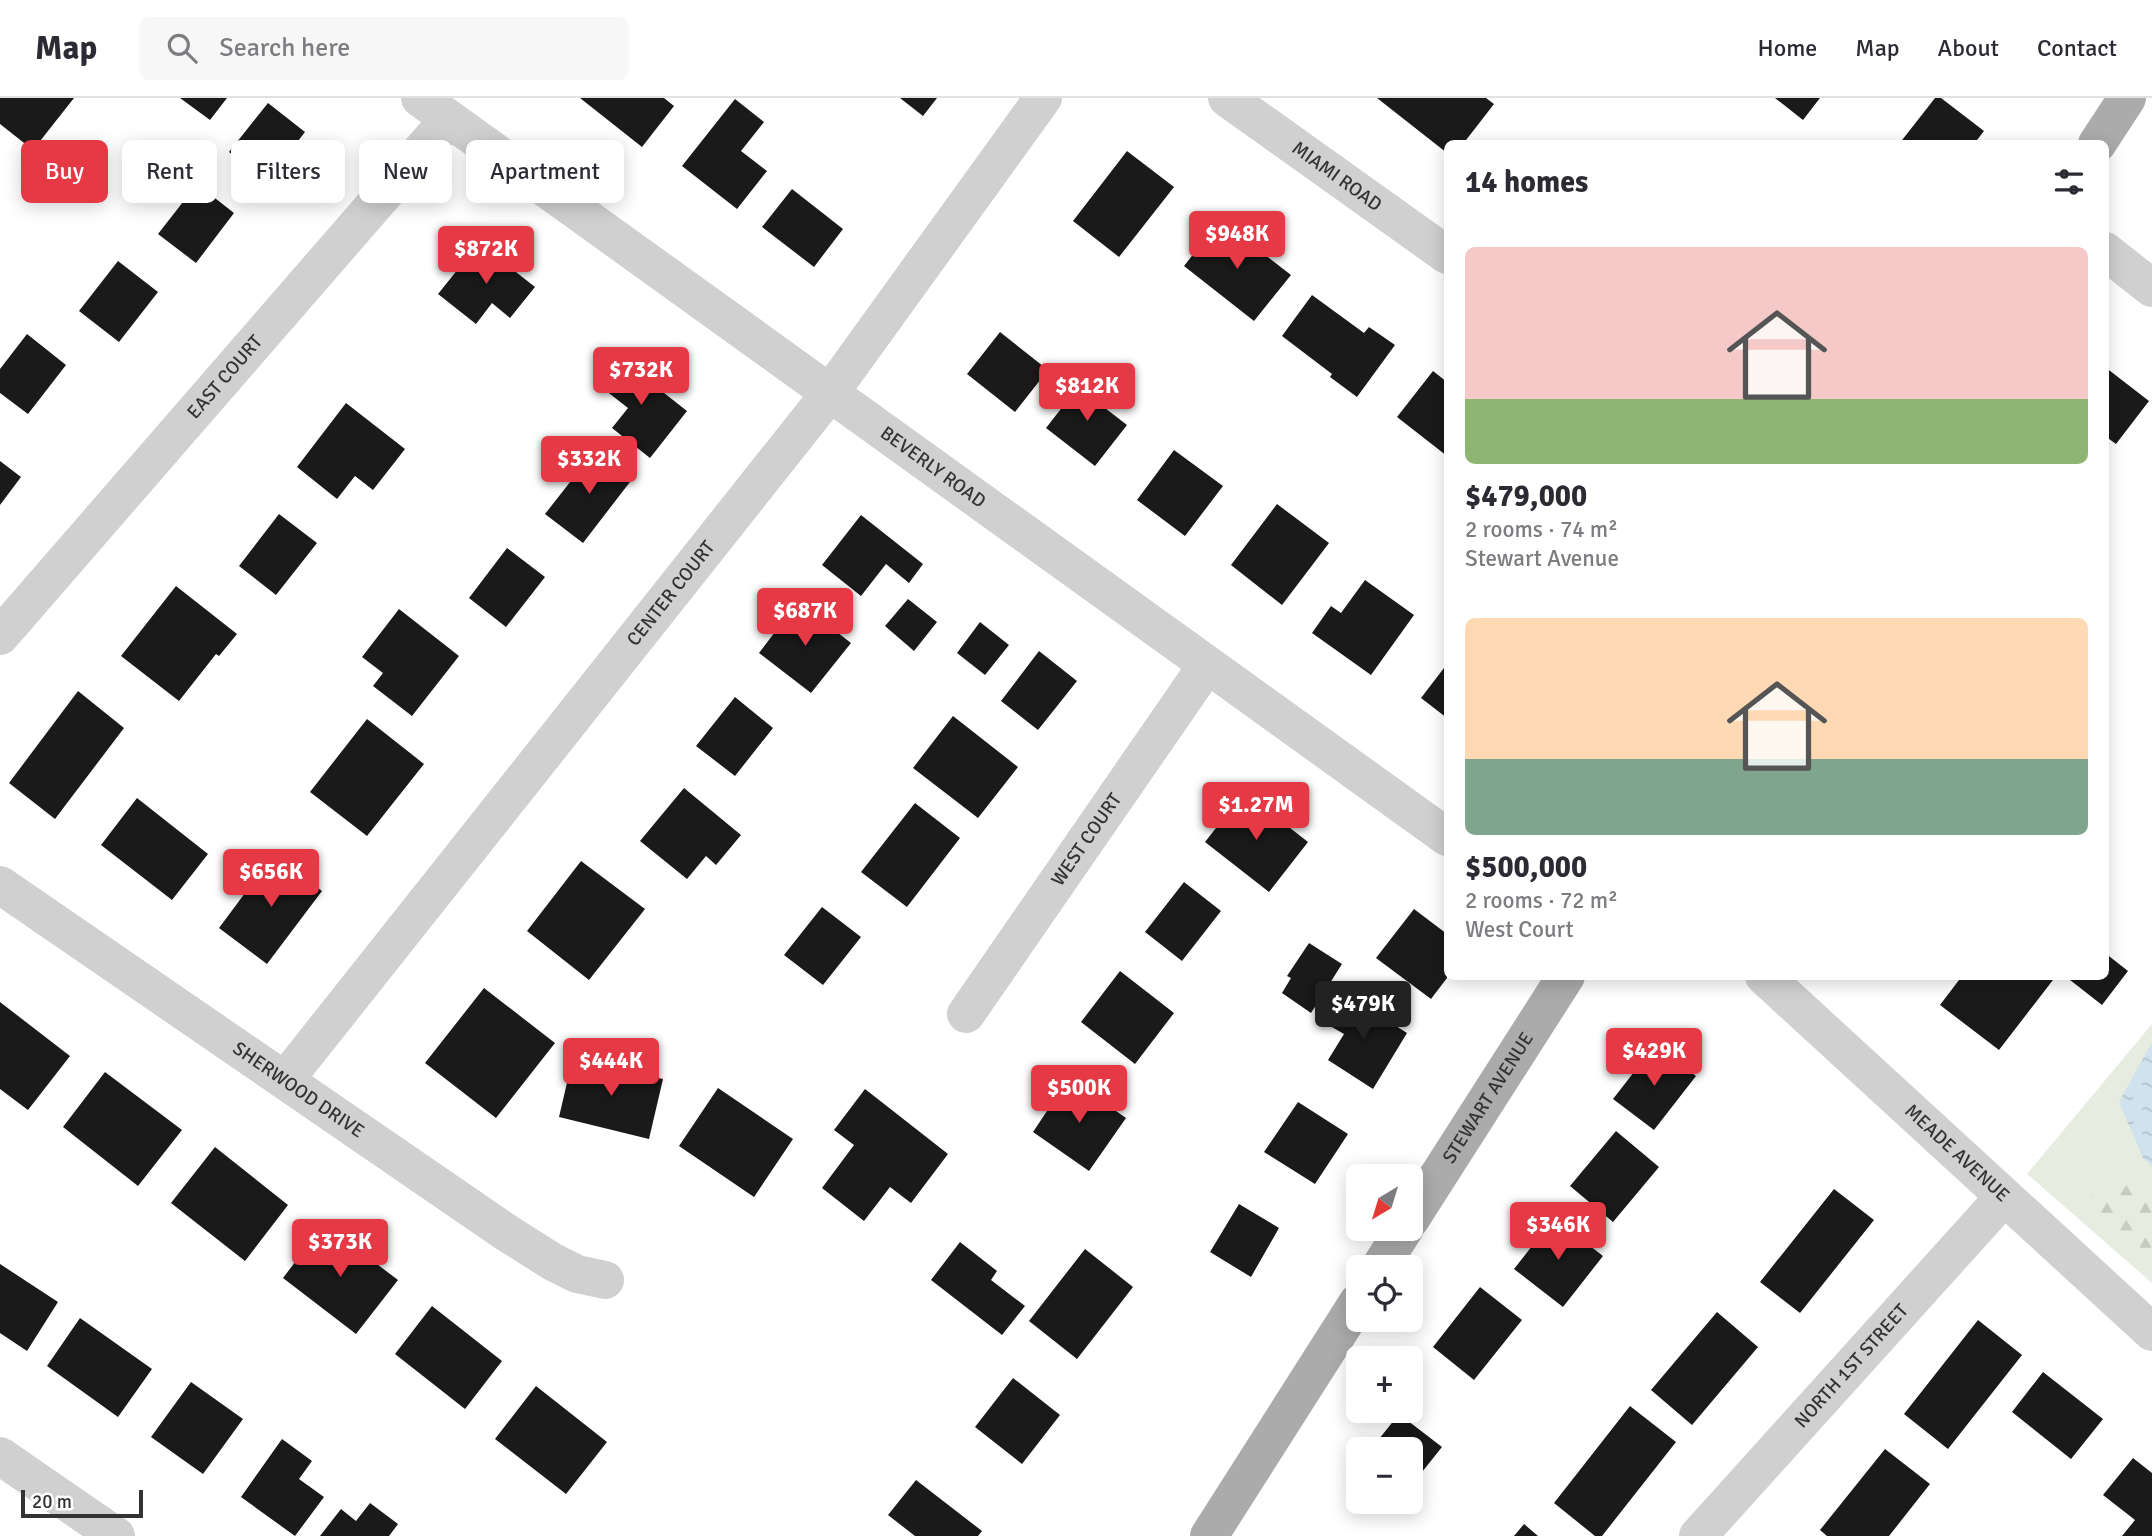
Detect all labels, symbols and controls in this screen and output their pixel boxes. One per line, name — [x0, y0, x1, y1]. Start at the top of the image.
search box — [139, 17, 629, 80]
text: Map — [35, 28, 97, 69]
icon: search — [163, 29, 201, 67]
text: Search here — [219, 32, 350, 64]
text: Home — [1757, 33, 1817, 63]
text: Map — [1855, 33, 1900, 63]
text: About — [1938, 33, 1999, 63]
text: Contact — [2037, 33, 2117, 63]
street label: MIAMI ROAD — [1287, 136, 1387, 217]
chip: Buy — [21, 140, 108, 203]
chip: Rent — [122, 140, 217, 203]
chip: Filters — [231, 140, 345, 203]
chip: New — [359, 140, 452, 203]
chip: Apartment — [466, 140, 624, 203]
icon: filters — [2050, 163, 2088, 201]
text: 14 homes — [1465, 164, 1588, 201]
pin: $948K — [1188, 212, 1286, 271]
text: $948K — [1205, 219, 1269, 248]
pin: $872K — [437, 226, 535, 286]
text: $872K — [454, 234, 518, 263]
icon: home — [1714, 292, 1840, 418]
street label: EAST COURT — [182, 330, 268, 424]
pin: $732K — [592, 348, 690, 407]
text: $732K — [609, 355, 673, 384]
pin: $812K — [1038, 364, 1136, 423]
text: $812K — [1055, 371, 1119, 400]
street label: BEVERLY ROAD — [875, 421, 991, 513]
pin: $332K — [540, 436, 638, 496]
text: $332K — [557, 444, 621, 473]
text: $479,000 — [1465, 478, 1587, 515]
text: 2 rooms · 74 m² — [1465, 515, 1618, 544]
street label: CENTER COURT — [622, 535, 721, 651]
text: Stewart Avenue — [1465, 544, 1619, 573]
pin: $687K — [756, 588, 854, 648]
text: $687K — [773, 596, 837, 625]
icon: home — [1714, 663, 1840, 789]
pin: $1.27M — [1199, 782, 1313, 842]
street label: WEST COURT — [1046, 788, 1127, 891]
text: $1.27M — [1218, 790, 1294, 819]
text: $500,000 — [1465, 849, 1587, 886]
pin: $656K — [222, 850, 320, 909]
text: $656K — [239, 857, 303, 886]
text: 2 rooms · 72 m² — [1465, 886, 1618, 915]
text: West Court — [1465, 915, 1574, 944]
pin: $479K — [1314, 982, 1412, 1041]
text: $479K — [1331, 989, 1395, 1018]
street label: STEWART AVENUE — [1437, 1028, 1539, 1168]
pin: $429K — [1605, 1028, 1703, 1088]
street label: SHERWOOD DRIVE — [228, 1036, 369, 1143]
text: $429K — [1622, 1036, 1686, 1065]
pin: $444K — [562, 1038, 660, 1098]
text: $444K — [579, 1046, 643, 1075]
pin: $500K — [1030, 1066, 1128, 1125]
text: $500K — [1047, 1073, 1111, 1102]
street label: MEADE AVENUE — [1900, 1099, 2014, 1207]
north arrow — [1346, 1164, 1423, 1241]
map controls — [1346, 1164, 1423, 1514]
pin: $346K — [1509, 1202, 1607, 1262]
text: $346K — [1526, 1210, 1590, 1239]
pin: $373K — [291, 1220, 389, 1279]
text: $373K — [308, 1227, 372, 1256]
button: locate — [1346, 1255, 1423, 1332]
street label: NORTH 1ST STREET — [1789, 1299, 1914, 1433]
button: + — [1346, 1346, 1423, 1423]
button: − — [1346, 1437, 1423, 1514]
scale bar — [21, 1487, 144, 1519]
text: 20 m — [32, 1490, 72, 1514]

